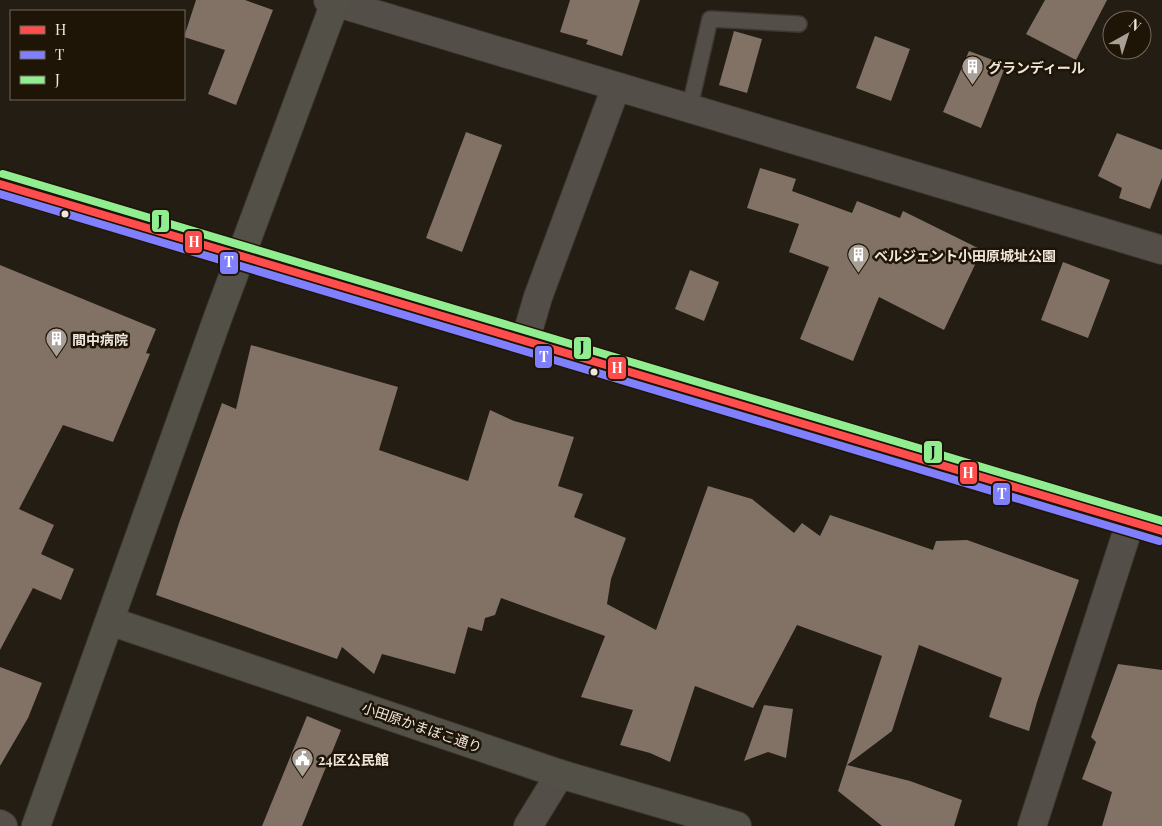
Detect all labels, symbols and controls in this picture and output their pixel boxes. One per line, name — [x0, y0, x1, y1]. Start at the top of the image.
legend — [10, 10, 185, 100]
north arrow — [1102, 10, 1152, 60]
text: N — [1126, 14, 1145, 35]
text: H — [55, 19, 66, 39]
text: T — [55, 44, 64, 64]
building icon: グランディール — [960, 55, 984, 86]
place label: グランディール — [988, 58, 1085, 77]
text: J — [54, 69, 60, 89]
unlabelled marker — [60, 209, 70, 219]
line badge: J — [151, 209, 170, 233]
text: J — [156, 211, 163, 230]
line badge: H — [184, 230, 203, 254]
text: H — [188, 232, 200, 251]
building icon: ベルジェント小田原城址公園 — [846, 243, 870, 274]
place label: ベルジェント小田原城址公園 — [874, 246, 1056, 265]
line badge: T — [219, 251, 239, 275]
text: T — [224, 252, 234, 271]
building icon: 間中病院 — [44, 327, 68, 358]
place label: 間中病院 — [72, 330, 128, 349]
line badge: J — [573, 336, 592, 360]
text: J — [578, 337, 585, 356]
line badge: T — [534, 345, 553, 369]
text: T — [539, 347, 549, 366]
line badge: H — [607, 356, 627, 380]
text: H — [611, 358, 623, 377]
unlabelled marker — [589, 367, 599, 377]
line badge: J — [923, 440, 943, 464]
text: J — [929, 442, 936, 461]
line badge: H — [959, 461, 978, 485]
text: H — [962, 463, 974, 482]
line badge: T — [992, 482, 1011, 506]
text: T — [997, 484, 1007, 503]
street label: 小田原かまぼこ通り — [359, 698, 485, 756]
public building icon: 24区公民館 — [290, 747, 314, 778]
place label: 24区公民館 — [318, 750, 389, 769]

